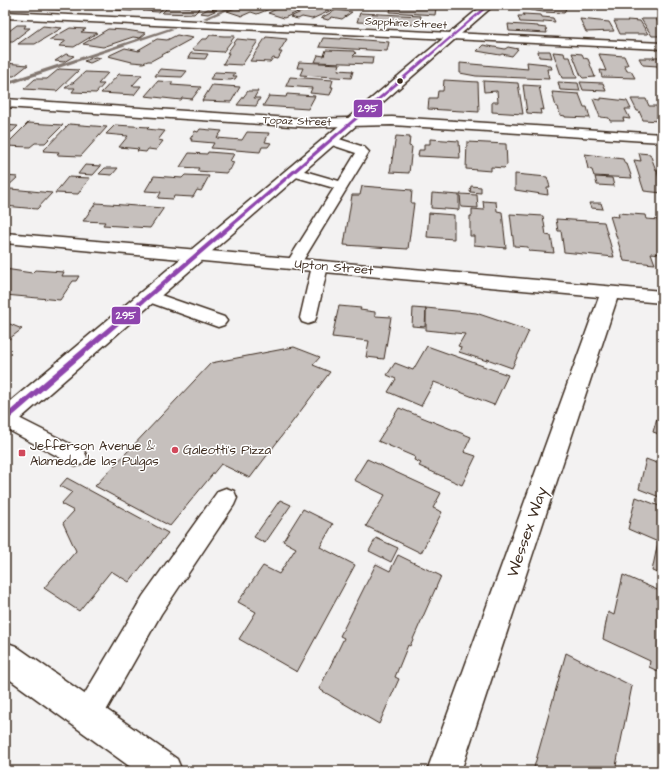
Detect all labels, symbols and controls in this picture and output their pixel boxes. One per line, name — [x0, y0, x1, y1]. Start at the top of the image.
street label: Sapphire Street — [364, 13, 448, 33]
unlabelled marker — [395, 76, 405, 86]
line badge: 295 — [353, 99, 383, 118]
text: 295 — [357, 101, 378, 116]
street label: Topaz Street — [262, 112, 332, 130]
street label: Upton Street — [294, 255, 375, 279]
line badge: 295 — [111, 306, 141, 325]
text: 295 — [115, 308, 136, 323]
place label: Jefferson Avenue & Alameda de las Pulgas — [30, 437, 159, 471]
place label: Galeotti's Pizza — [183, 441, 271, 459]
marker: Galeotti's Pizza — [170, 445, 180, 455]
marker: Jefferson Avenue & Alameda de las Pulgas — [17, 448, 27, 458]
street label: Wessex Way — [501, 484, 554, 581]

